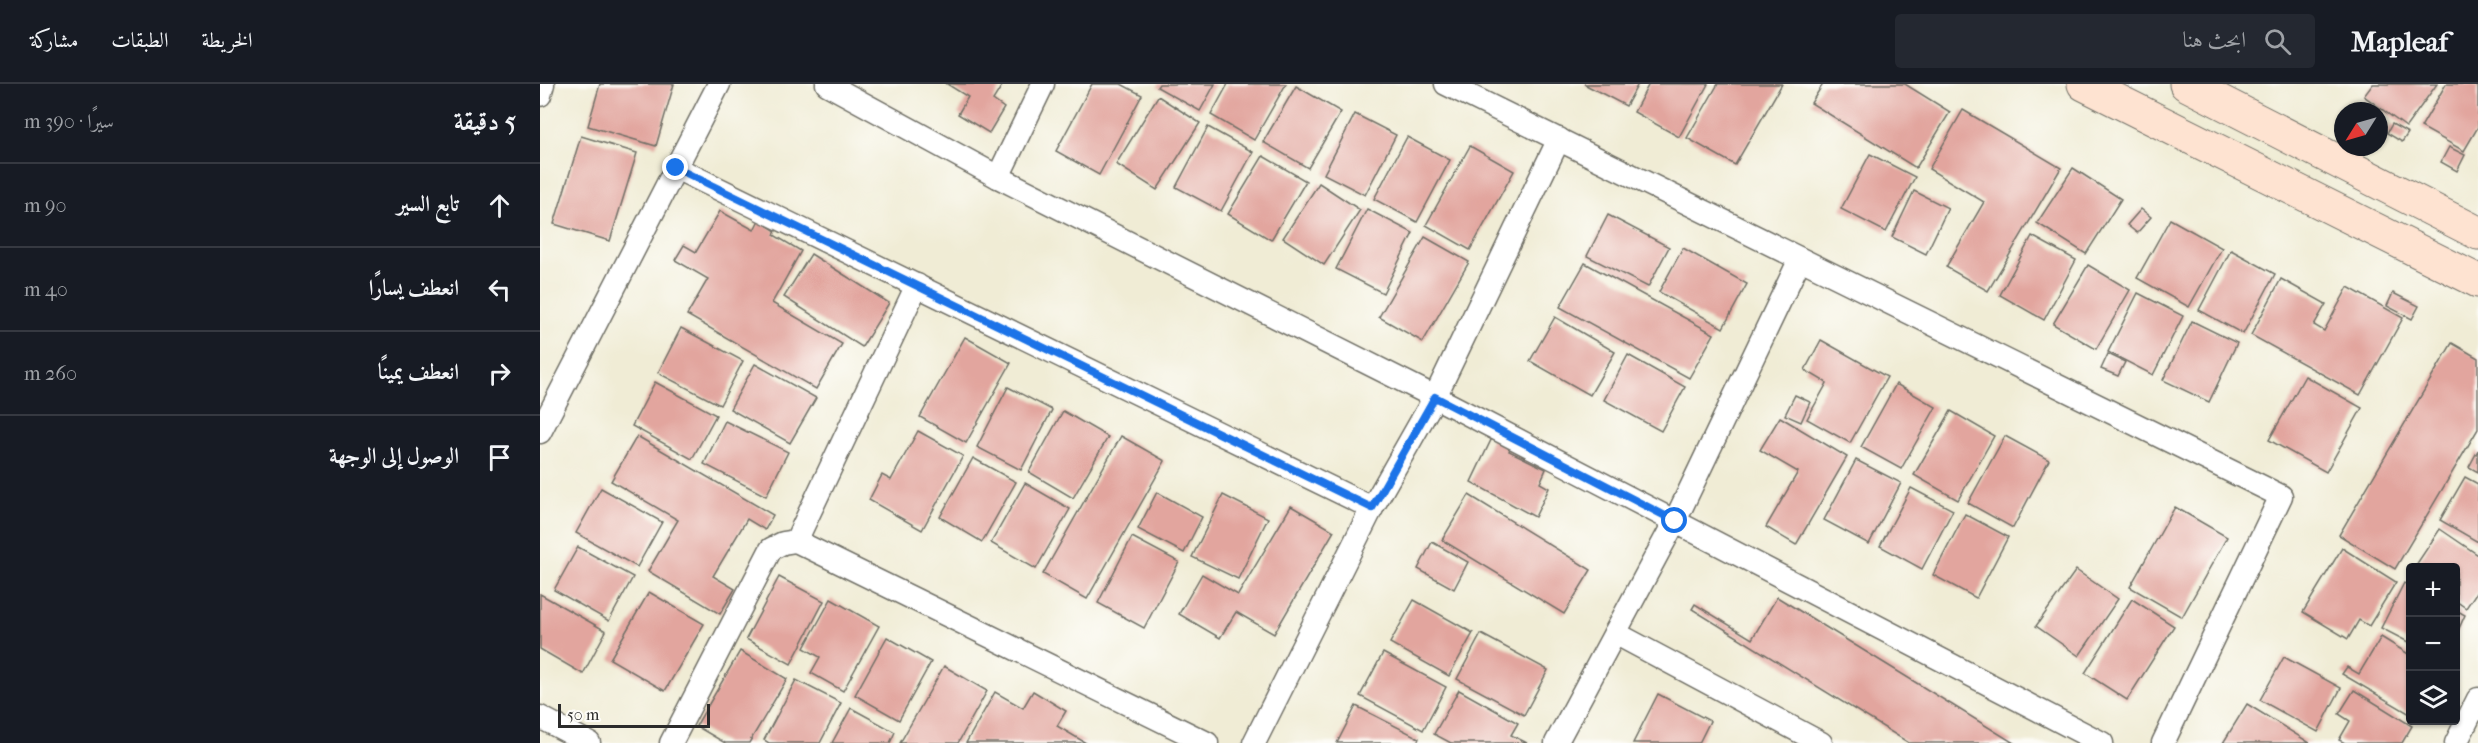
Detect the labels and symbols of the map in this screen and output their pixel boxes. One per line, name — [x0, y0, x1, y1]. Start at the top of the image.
north arrow — [2334, 102, 2388, 156]
route end — [662, 154, 688, 180]
route start — [1661, 507, 1687, 533]
scale bar — [558, 701, 710, 728]

